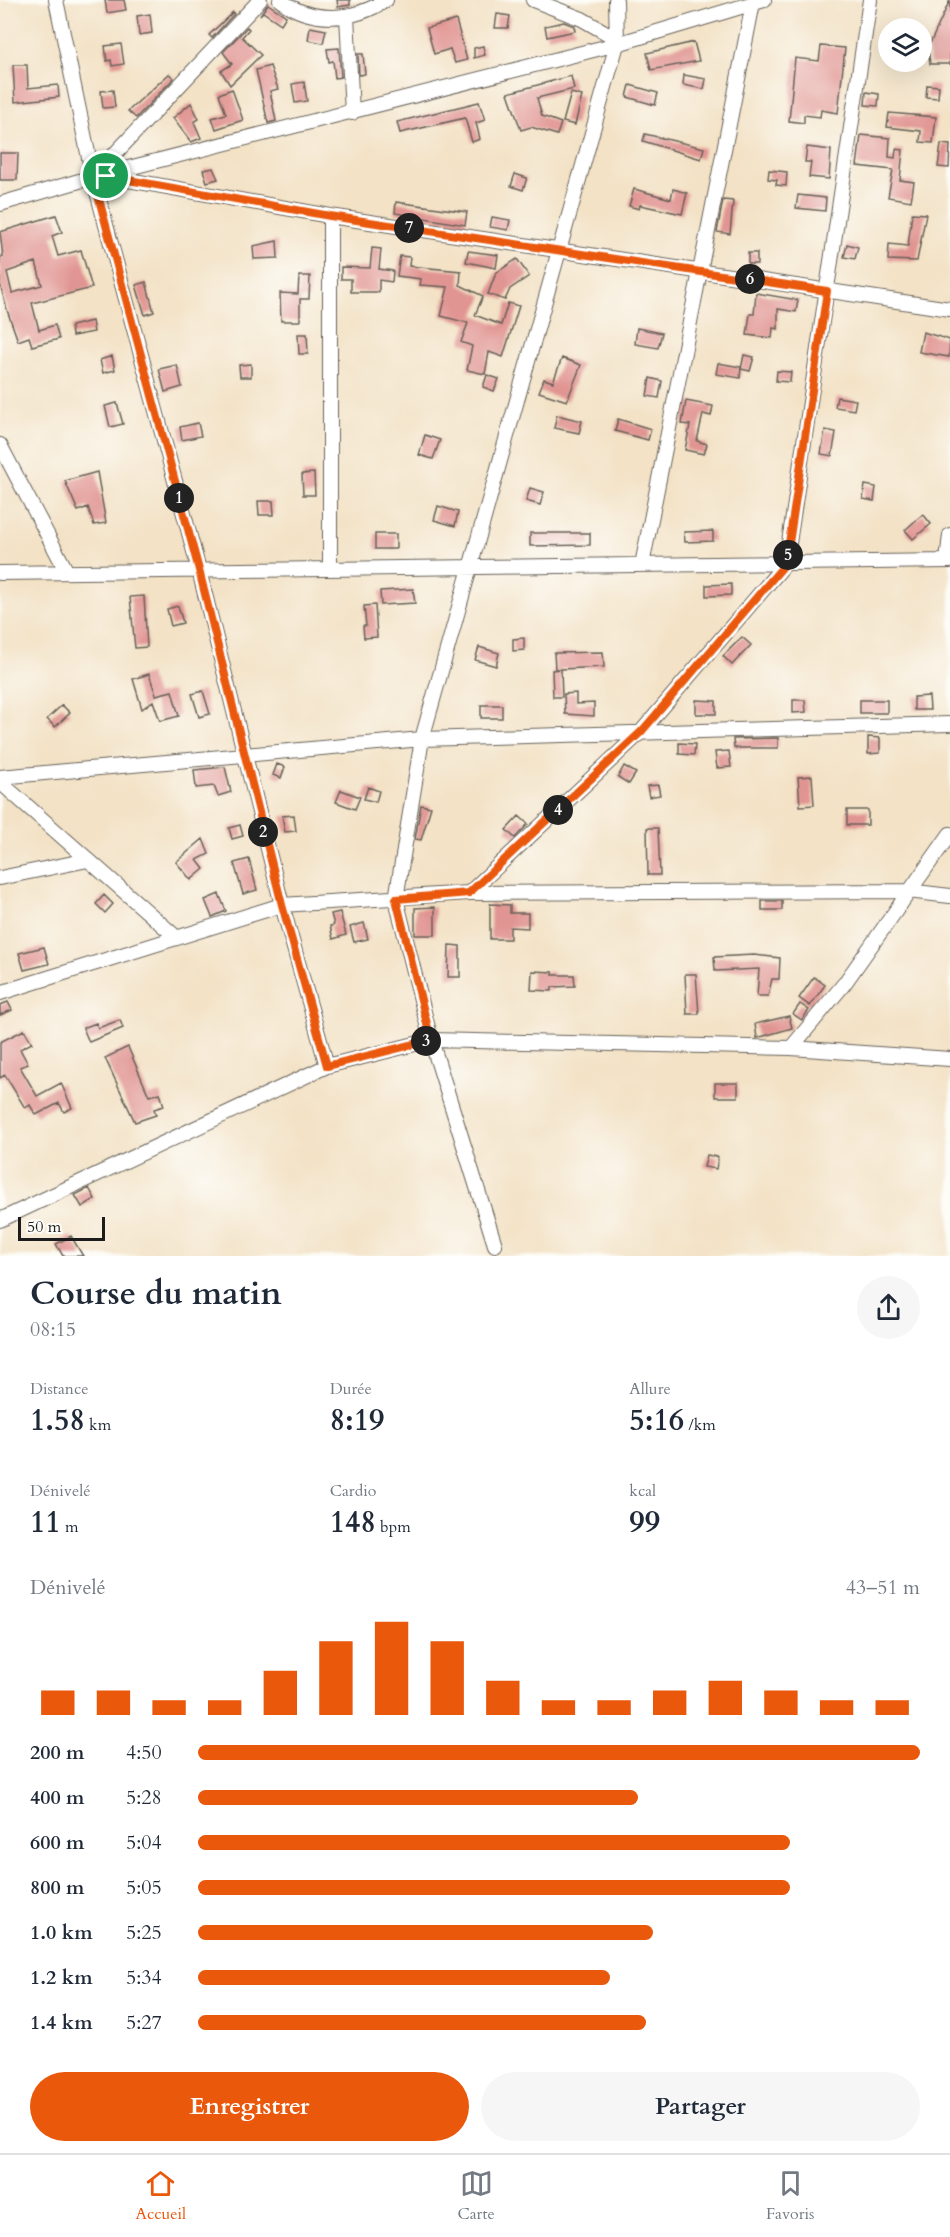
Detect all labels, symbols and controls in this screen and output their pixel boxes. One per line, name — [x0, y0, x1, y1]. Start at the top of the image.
map controls — [878, 18, 932, 72]
button: layers — [878, 18, 932, 72]
pin — [80, 150, 131, 201]
icon: arrive — [89, 159, 122, 192]
pin: 7 — [394, 213, 424, 243]
text: 7 — [405, 217, 413, 239]
pin: 6 — [735, 264, 765, 294]
text: 6 — [746, 268, 754, 290]
pin: 1 — [164, 483, 194, 513]
text: 1 — [175, 487, 183, 509]
pin: 5 — [773, 540, 803, 570]
text: 5 — [784, 544, 792, 566]
pin: 4 — [543, 795, 573, 825]
text: 4 — [554, 799, 562, 821]
pin: 2 — [248, 817, 278, 847]
text: 2 — [259, 821, 267, 843]
pin: 3 — [411, 1026, 441, 1056]
text: 3 — [422, 1030, 430, 1052]
scale bar — [18, 1214, 105, 1242]
text: 50 m — [27, 1216, 61, 1238]
text: Course du matin — [30, 1271, 282, 1316]
button: share — [857, 1276, 920, 1339]
text: 08:15 — [30, 1316, 76, 1343]
text: Distance — [30, 1378, 88, 1400]
text: Durée — [330, 1378, 372, 1400]
text: Allure — [629, 1378, 671, 1400]
text: 1.58 — [30, 1400, 85, 1441]
text: 8:19 — [330, 1400, 384, 1441]
text: 5:16 — [629, 1400, 684, 1441]
text: km — [85, 1414, 111, 1436]
text: /km — [684, 1414, 716, 1436]
text: Dénivelé — [30, 1480, 91, 1502]
text: Cardio — [330, 1480, 376, 1502]
text: kcal — [629, 1480, 656, 1502]
text: 11 — [30, 1502, 61, 1543]
text: 148 — [330, 1502, 376, 1543]
text: 99 — [629, 1502, 660, 1543]
text: m — [61, 1516, 79, 1538]
text: bpm — [376, 1516, 411, 1538]
text: Dénivelé — [30, 1574, 106, 1601]
text: 43–51 m — [846, 1574, 920, 1601]
text: 200 m — [30, 1739, 85, 1766]
text: 4:50 — [126, 1739, 162, 1766]
text: 400 m — [30, 1784, 85, 1811]
text: 5:28 — [126, 1784, 162, 1811]
text: 600 m — [30, 1829, 85, 1856]
text: 5:04 — [126, 1829, 162, 1856]
text: 800 m — [30, 1874, 85, 1901]
text: 5:05 — [126, 1874, 162, 1901]
text: 1.0 km — [30, 1919, 93, 1946]
text: 5:25 — [126, 1919, 162, 1946]
text: 1.2 km — [30, 1964, 93, 1991]
text: 5:34 — [126, 1964, 162, 1991]
text: 1.4 km — [30, 2009, 93, 2036]
text: 5:27 — [126, 2009, 162, 2036]
button: Enregistrer — [30, 2072, 469, 2141]
button: Partager — [481, 2072, 920, 2141]
tab: Accueil — [136, 2167, 186, 2225]
tab: Carte — [457, 2167, 495, 2225]
tab: Favoris — [766, 2167, 814, 2225]

